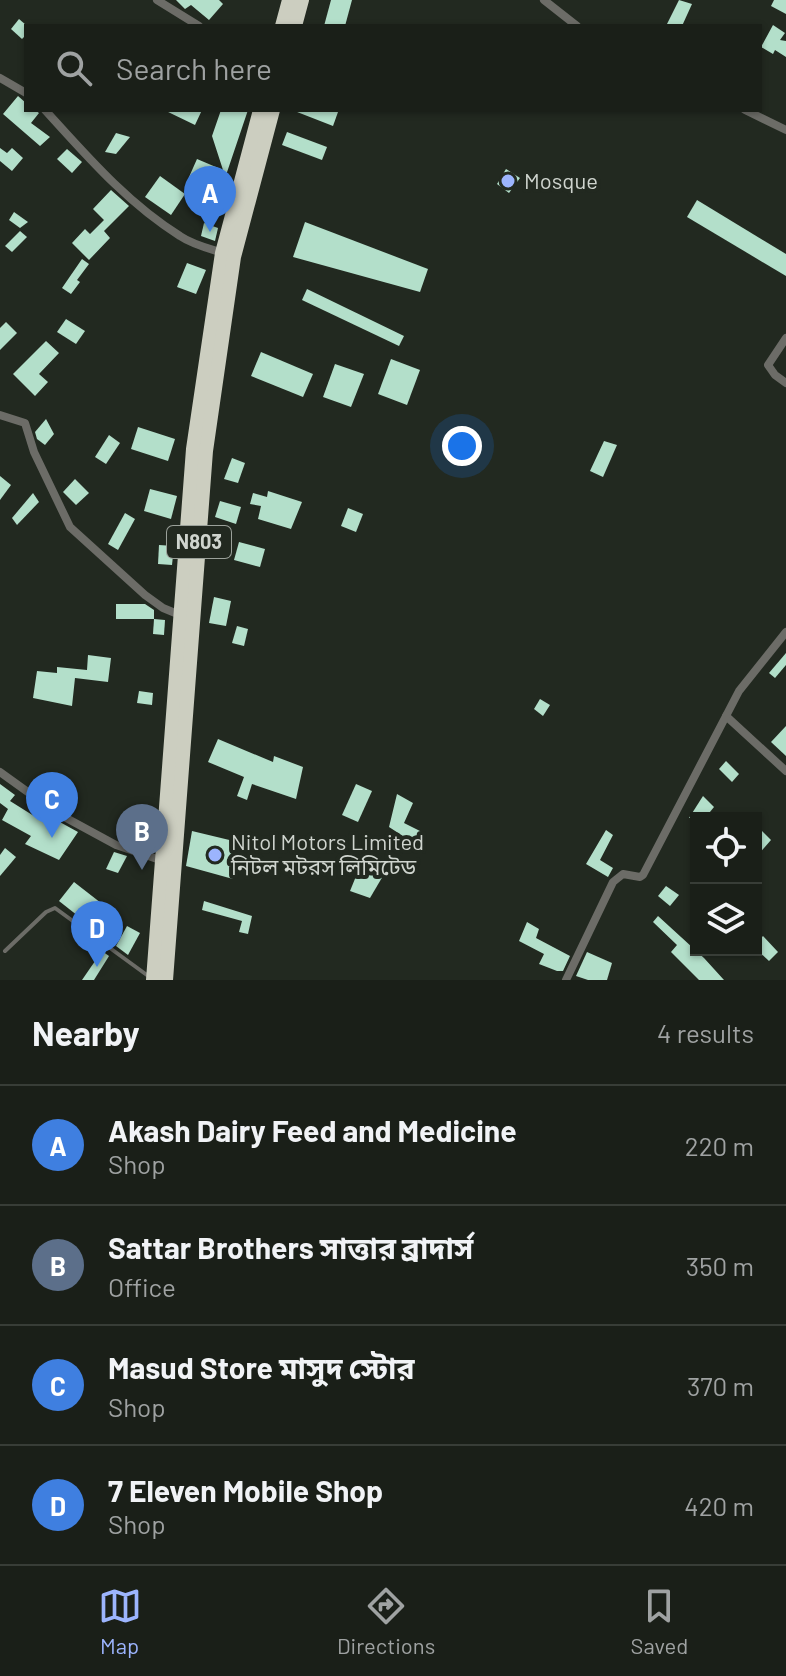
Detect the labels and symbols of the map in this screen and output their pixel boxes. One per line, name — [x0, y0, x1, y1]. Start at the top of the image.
pin: A — [184, 166, 236, 232]
place label: Mosque — [524, 167, 598, 193]
marker: Mosque — [499, 172, 517, 190]
your location — [442, 426, 482, 466]
road number: N803 — [167, 526, 231, 558]
pin: C — [26, 772, 78, 838]
pin: B — [116, 804, 168, 870]
place label: Nitol Motors Limited নিটল মটরস লিমিটেড — [230, 828, 424, 879]
marker: Nitol Motors Limited নিটল মটরস লিমিটেড — [206, 846, 224, 864]
pin: D — [71, 901, 123, 967]

